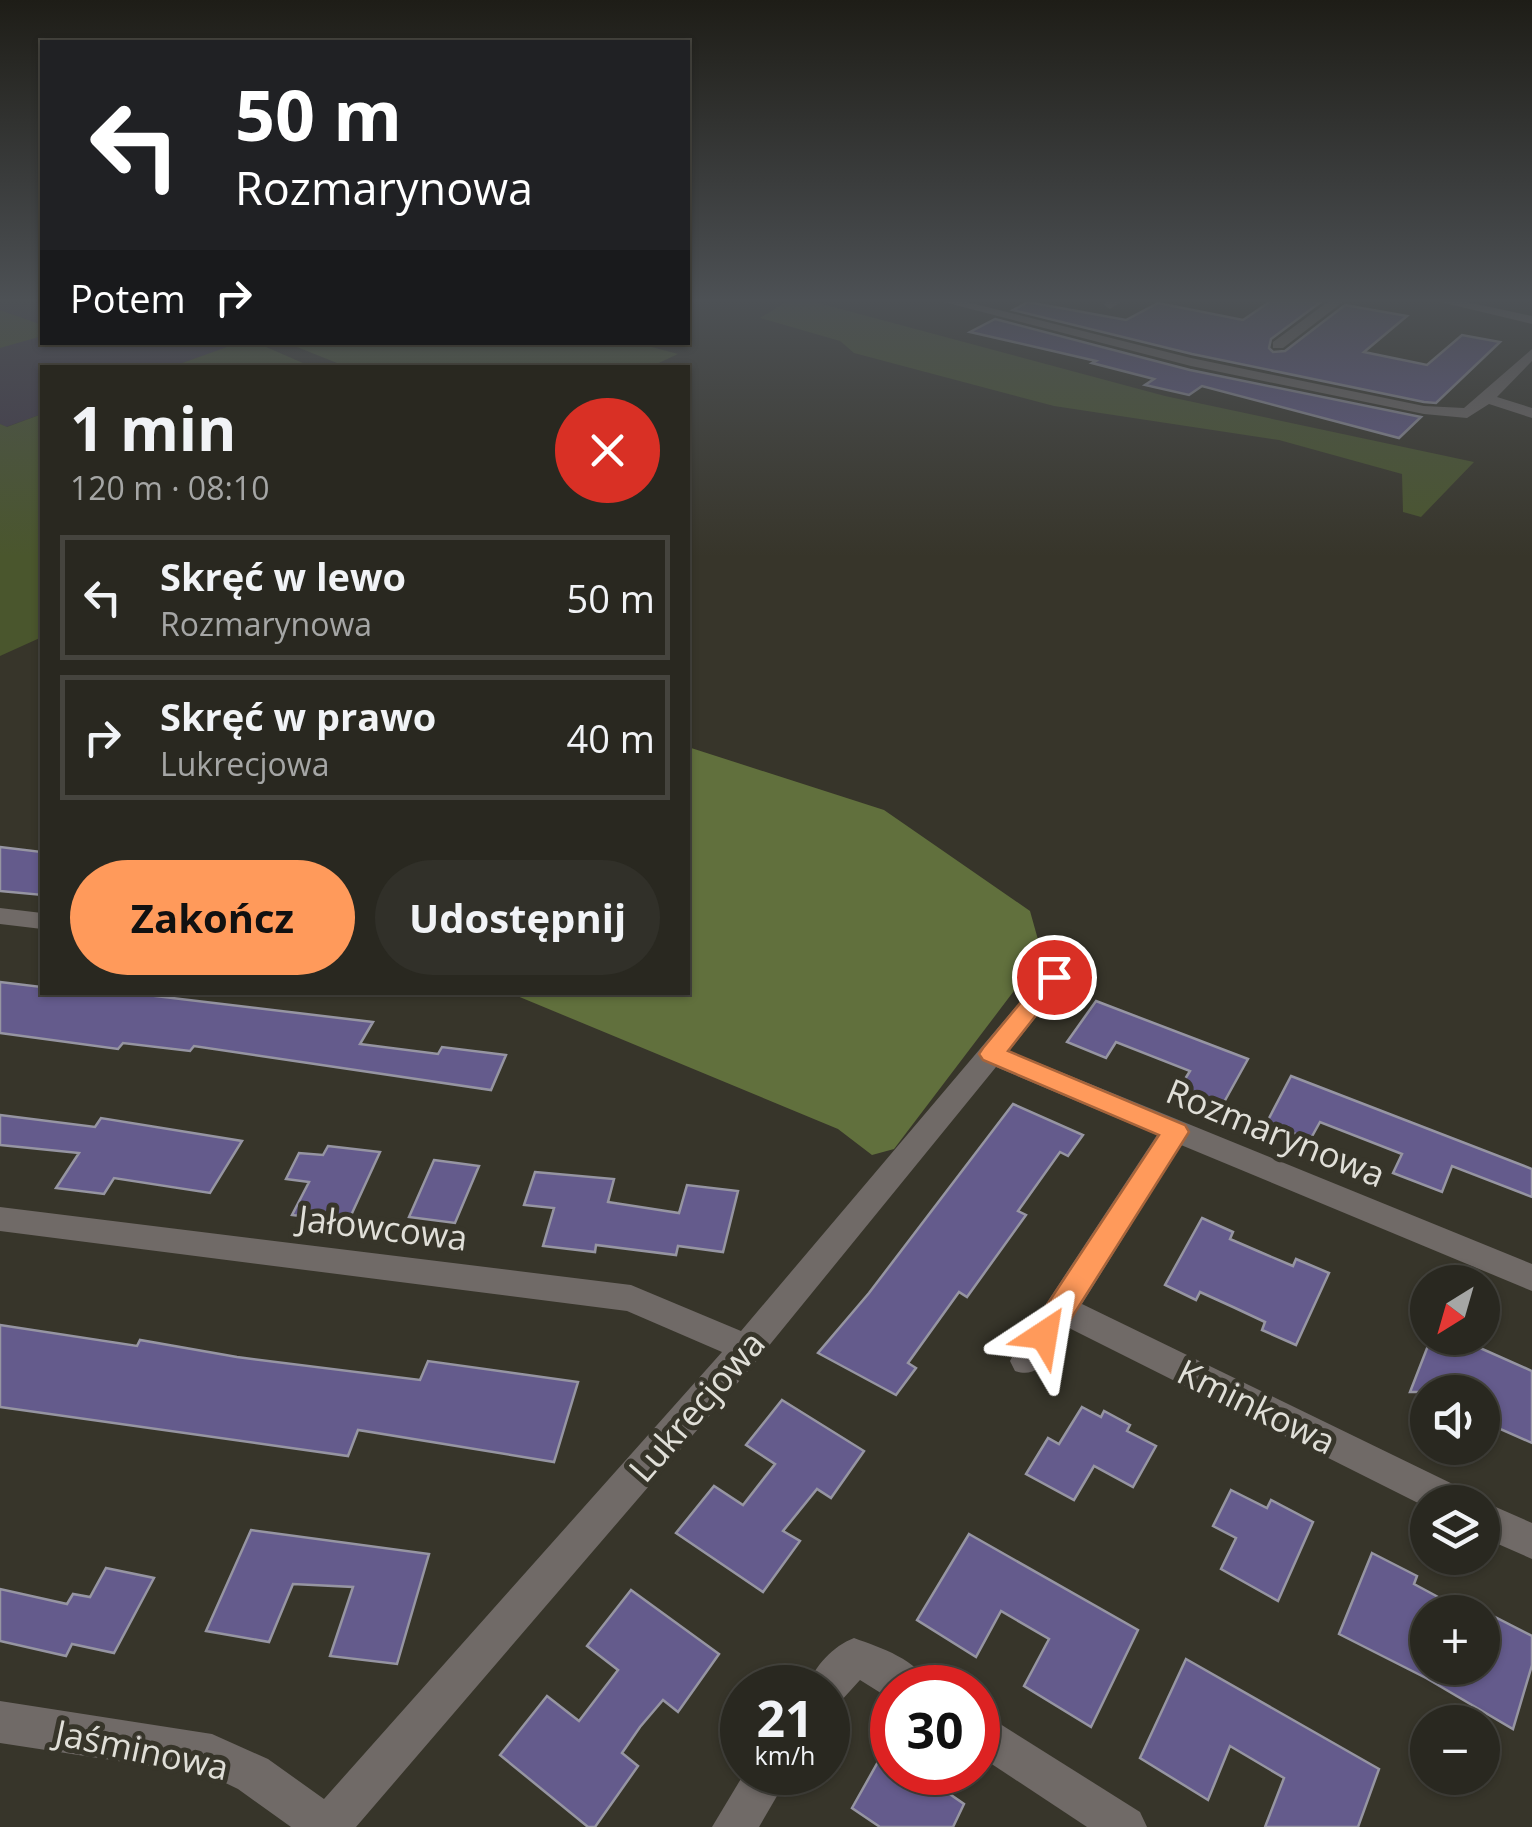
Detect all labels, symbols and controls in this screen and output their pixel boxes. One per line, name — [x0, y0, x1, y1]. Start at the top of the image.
text: 50 m — [235, 66, 402, 162]
icon: left — [70, 80, 200, 210]
text: Rozmarynowa — [235, 157, 533, 218]
icon: right — [206, 270, 261, 325]
text: Potem — [70, 272, 186, 324]
text: 1 min — [70, 387, 237, 469]
button: close — [555, 398, 660, 503]
text: 120 m · 08:10 — [70, 466, 269, 509]
text: Skręć w lewo — [160, 550, 406, 602]
icon: left — [75, 570, 130, 625]
text: 50 m — [566, 572, 655, 624]
text: Rozmarynowa — [160, 602, 372, 645]
text: Skręć w prawo — [160, 690, 436, 742]
icon: right — [75, 710, 130, 765]
text: 40 m — [566, 712, 655, 764]
text: Lukrecjowa — [160, 742, 329, 785]
button: Zakończ — [70, 860, 355, 975]
button: Udostępnij — [375, 860, 660, 975]
pin — [1012, 935, 1097, 1020]
icon: arrive — [1027, 950, 1082, 1005]
street label: Rozmarynowa — [1160, 1067, 1392, 1197]
street label: Jałowcowa — [293, 1193, 470, 1261]
north arrow — [1410, 1265, 1500, 1355]
map controls — [1410, 1265, 1500, 1795]
position arrow — [992, 1283, 1096, 1387]
street label: Lukrecjowa — [617, 1321, 775, 1491]
street label: Kminkowa — [1170, 1348, 1344, 1464]
button: sound — [1410, 1375, 1500, 1465]
button: layers — [1410, 1485, 1500, 1575]
button: + — [1410, 1595, 1500, 1685]
speed limit sign: 30 — [870, 1665, 1000, 1795]
text: 21 — [756, 1684, 814, 1752]
button: − — [1410, 1705, 1500, 1795]
street label: Jaśminowa — [48, 1707, 233, 1790]
text: km/h — [755, 1738, 815, 1772]

